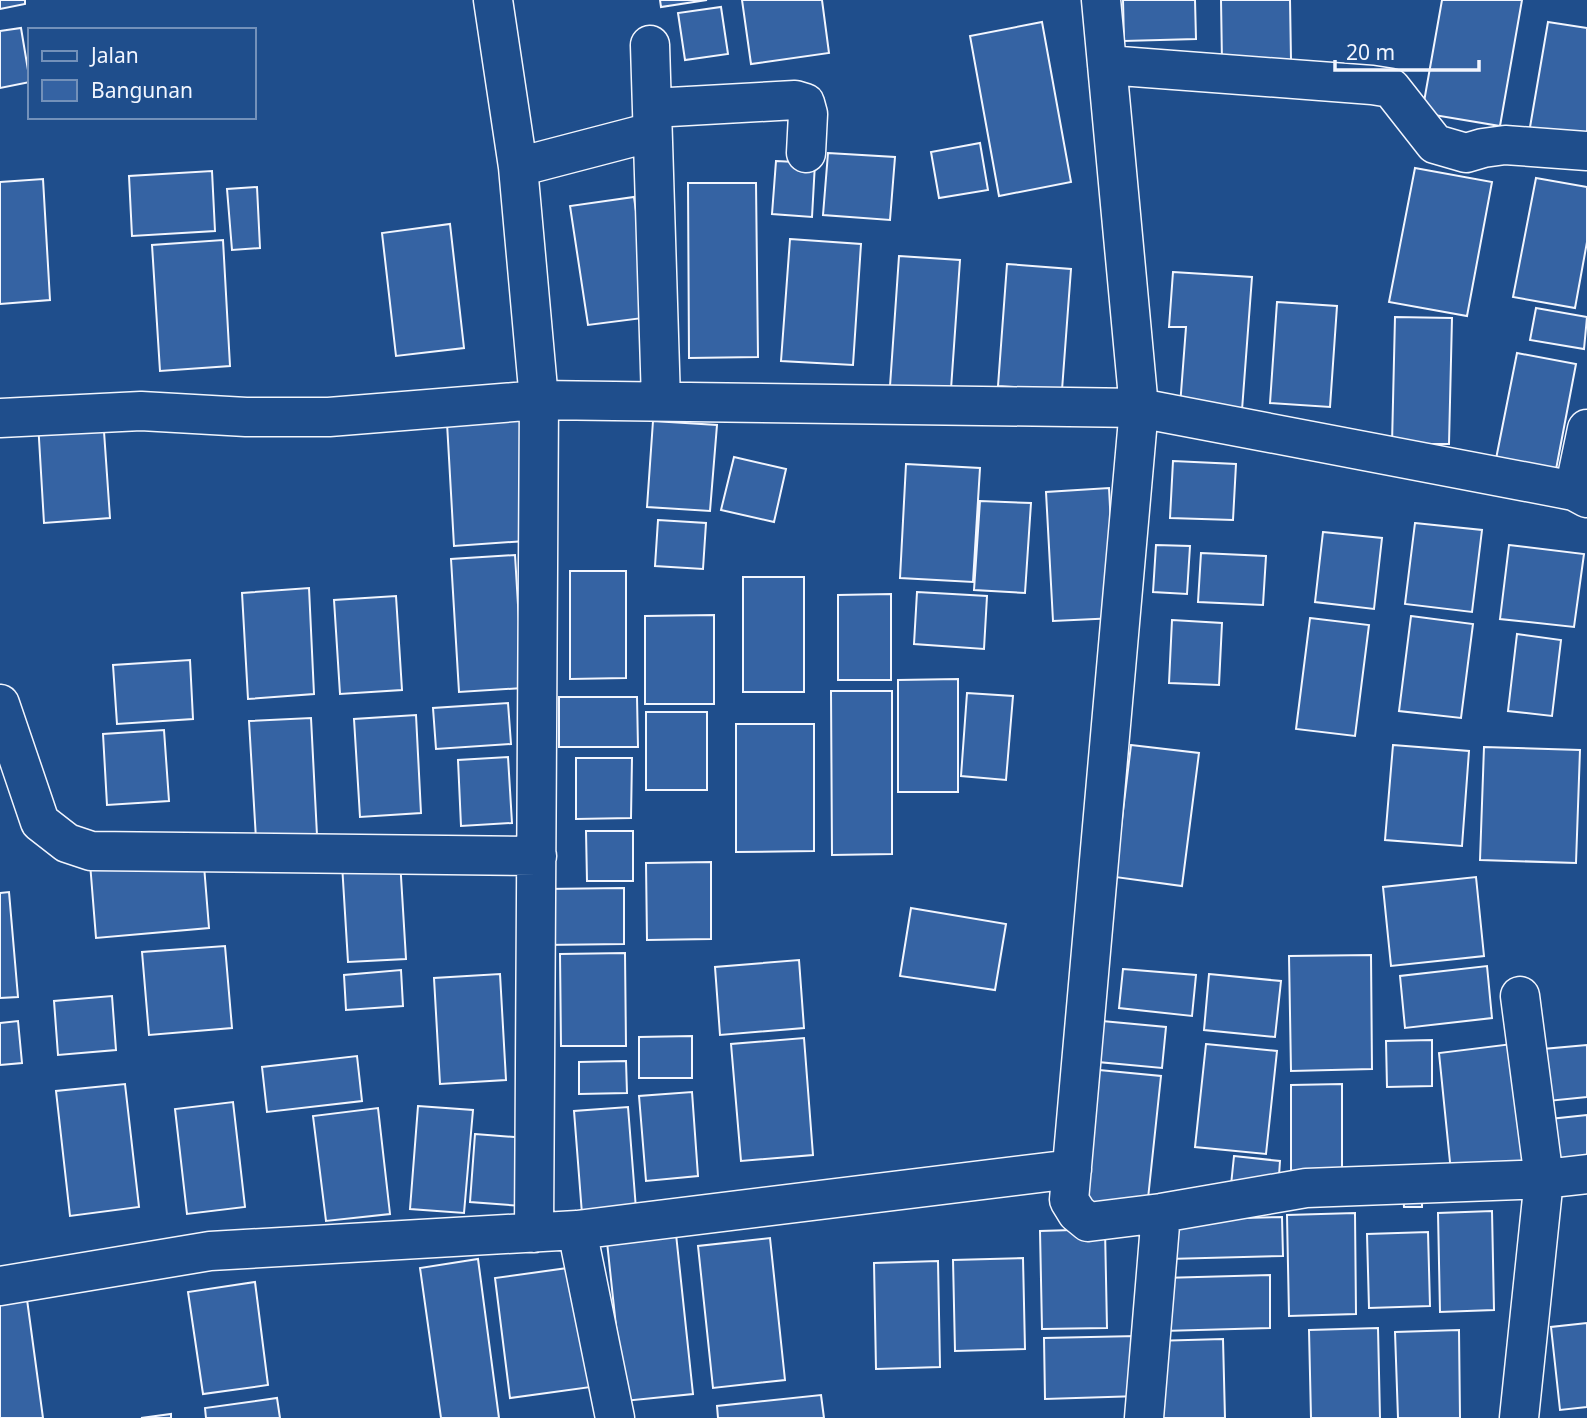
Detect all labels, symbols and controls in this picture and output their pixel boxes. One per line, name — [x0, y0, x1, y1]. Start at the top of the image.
legend — [28, 28, 256, 119]
scale bar — [1335, 28, 1478, 72]
text: 20 m — [1346, 38, 1395, 66]
text: Jalan — [89, 41, 139, 69]
text: Bangunan — [91, 76, 193, 104]

